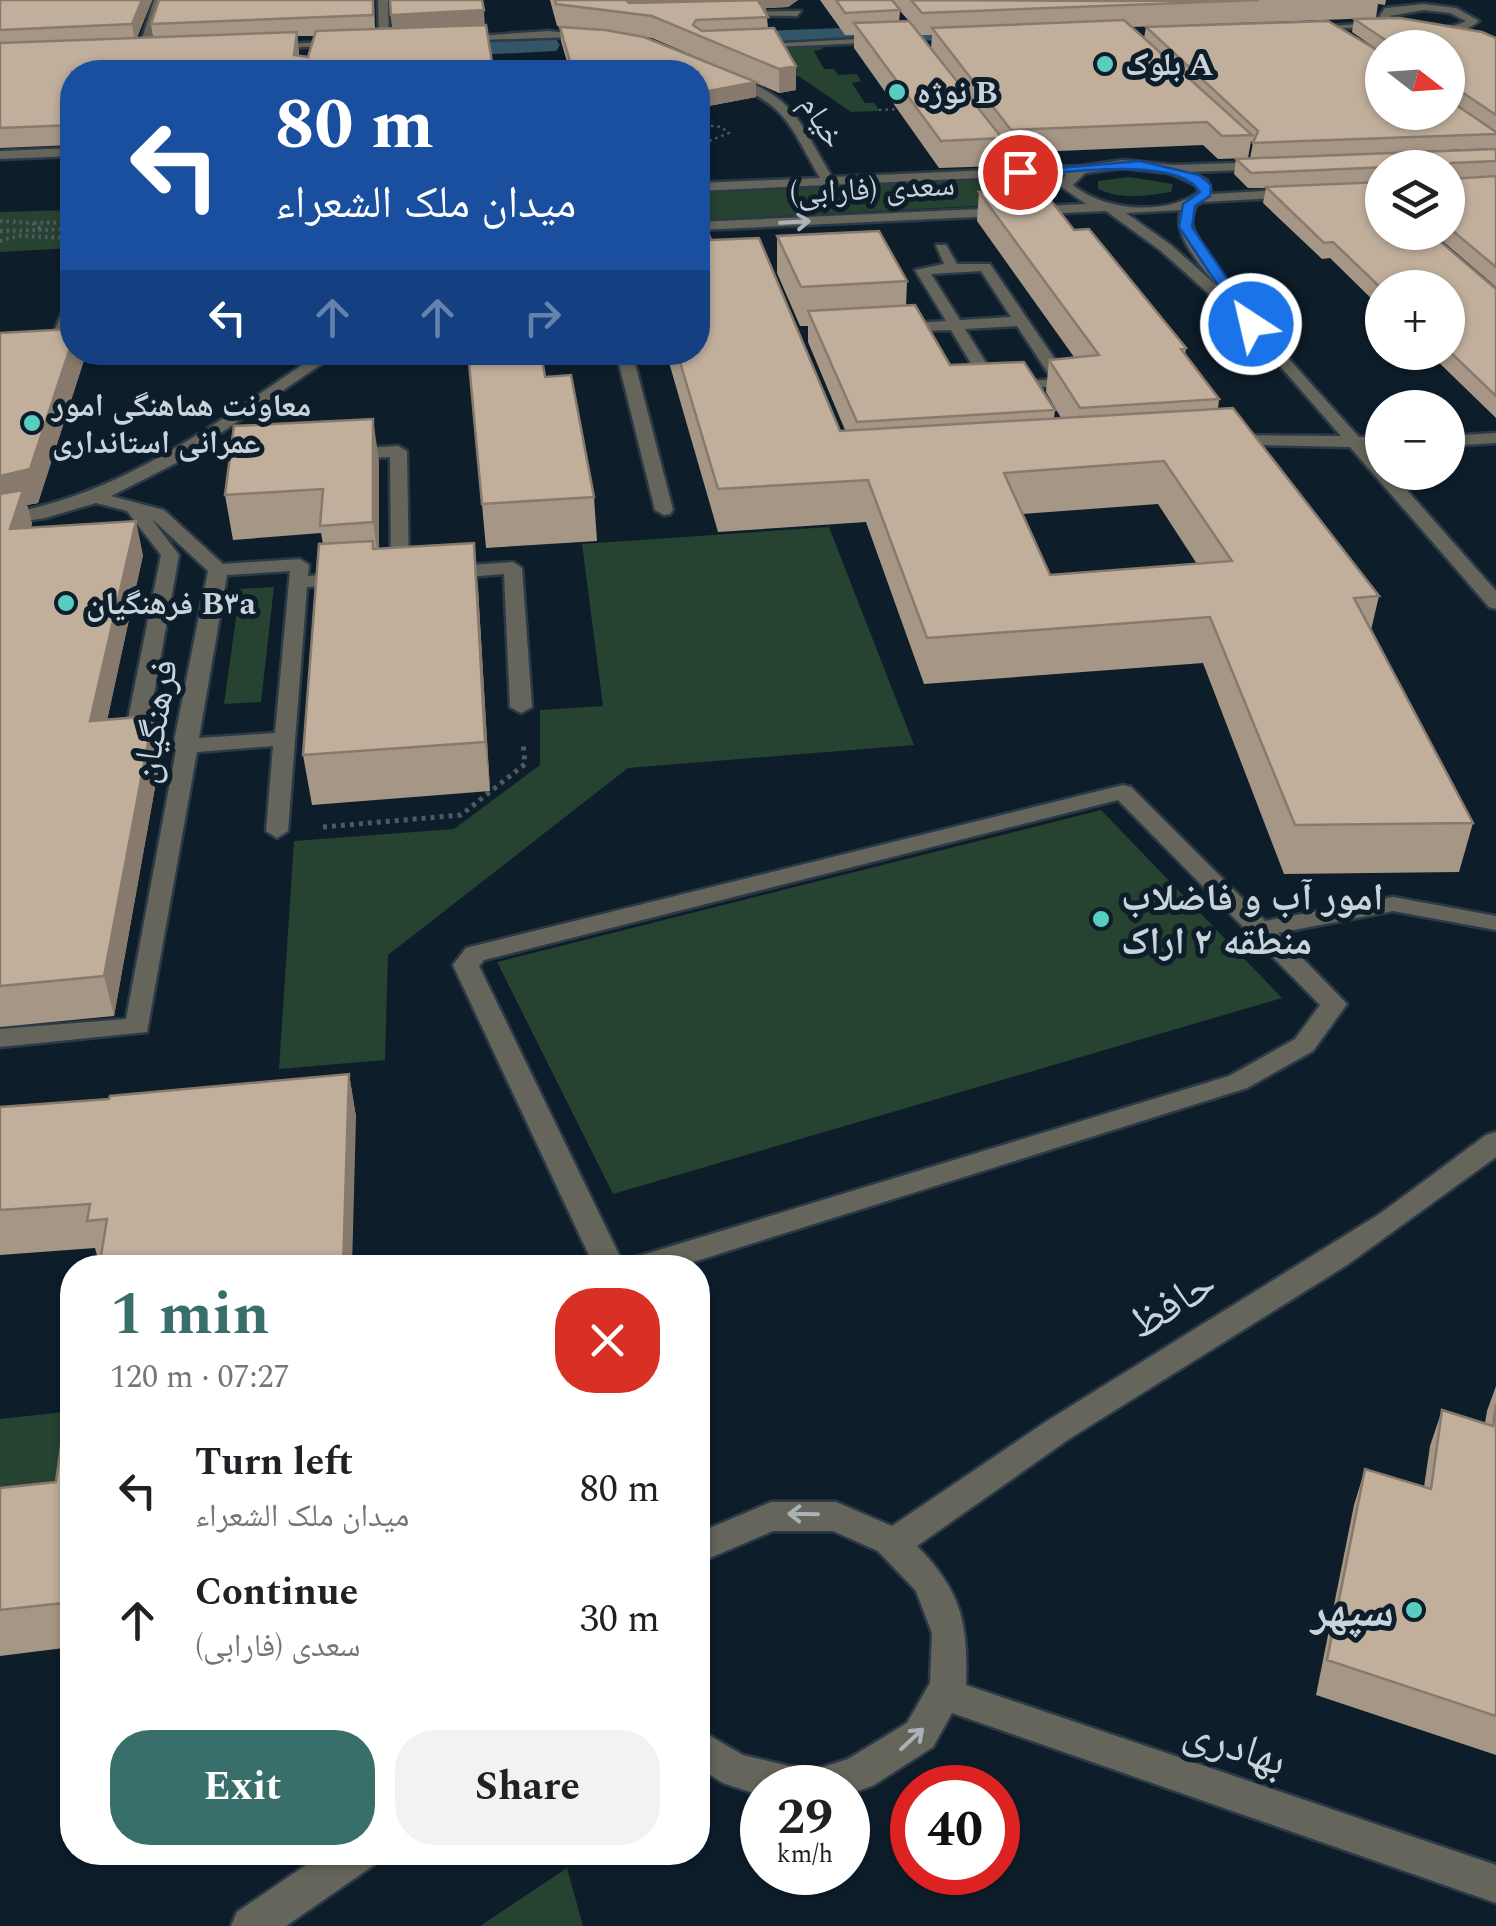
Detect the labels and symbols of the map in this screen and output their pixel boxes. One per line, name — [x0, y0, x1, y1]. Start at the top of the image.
north arrow — [1365, 30, 1465, 130]
place label: بلوک A — [1125, 41, 1214, 90]
marker: بلوک A — [1094, 53, 1116, 75]
place label: نوژه B — [917, 69, 998, 118]
marker: نوژه B — [886, 81, 908, 103]
street label: خیام — [786, 85, 857, 158]
pin — [978, 130, 1063, 215]
street label: سعدی (فارابی) — [788, 161, 956, 218]
one-way arrow — [778, 212, 810, 231]
position arrow — [1199, 272, 1303, 376]
place label: معاونت هماهنگی امور عمرانی استانداری — [50, 382, 311, 468]
marker: معاونت هماهنگی امور عمرانی استانداری — [21, 412, 43, 434]
place label: فرهنگیان B۳a — [86, 580, 256, 629]
marker: فرهنگیان B۳a — [55, 592, 77, 614]
street label: فرهنگیان — [117, 655, 195, 788]
place label: امور آب و فاضلاب منطقه ۲ اراک — [1121, 870, 1383, 972]
marker: امور آب و فاضلاب منطقه ۲ اراک — [1090, 908, 1112, 930]
street label: حافظ — [1114, 1250, 1230, 1358]
one-way arrow — [787, 1504, 819, 1523]
place label: سپهر — [1309, 1578, 1394, 1647]
marker: سپهر — [1403, 1599, 1425, 1621]
street label: بهادری — [1174, 1697, 1296, 1796]
one-way arrow — [899, 1727, 925, 1751]
speed limit sign: 40 — [890, 1765, 1020, 1895]

